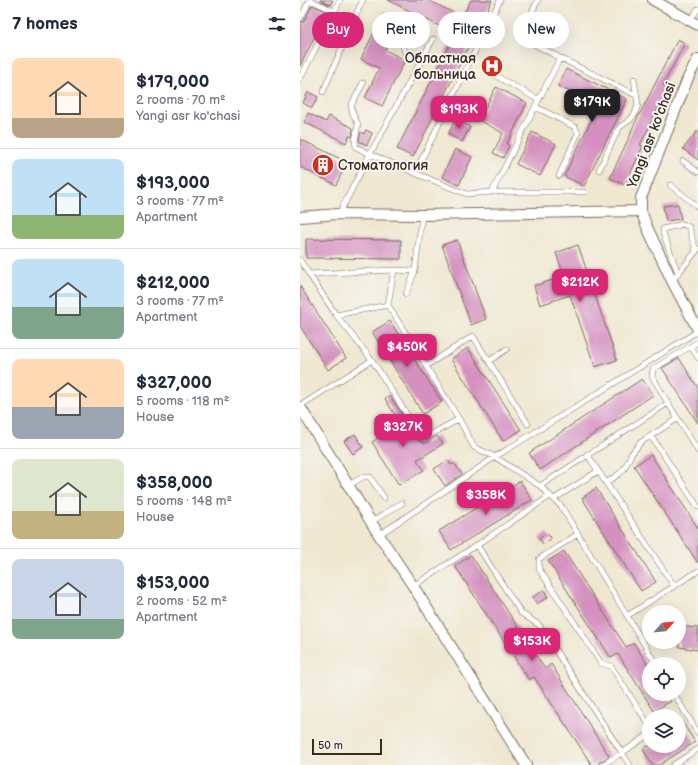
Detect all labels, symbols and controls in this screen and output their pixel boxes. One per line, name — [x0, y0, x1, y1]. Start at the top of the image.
chip: Buy — [312, 12, 364, 48]
chip: Rent — [372, 12, 430, 48]
chip: Filters — [438, 12, 505, 48]
chip: New — [513, 12, 569, 48]
icon: filters — [266, 13, 288, 35]
text: 7 homes — [12, 14, 78, 34]
place label: Областная больница — [405, 50, 477, 83]
hospital icon: Областная больница — [479, 53, 505, 79]
text: $179,000 — [136, 72, 209, 92]
icon: home — [44, 74, 92, 122]
street label: Yangi asr ko'chasi — [623, 80, 680, 192]
pin: $179K — [564, 89, 620, 123]
text: 2 rooms · 70 m² — [136, 92, 226, 108]
text: $179K — [573, 94, 611, 110]
pin: $193K — [431, 96, 487, 130]
text: $193K — [440, 101, 478, 117]
text: Yangi asr ko'chasi — [136, 108, 240, 124]
building icon: Стоматология — [310, 152, 336, 178]
place label: Стоматология — [338, 157, 428, 174]
text: $193,000 — [136, 173, 210, 193]
icon: home — [44, 175, 92, 223]
text: 3 rooms · 77 m² — [136, 193, 224, 209]
text: Apartment — [136, 209, 197, 225]
pin: $212K — [552, 269, 608, 303]
text: $212,000 — [136, 273, 210, 293]
text: $212K — [561, 274, 599, 290]
icon: home — [44, 275, 92, 323]
text: 3 rooms · 77 m² — [136, 293, 224, 309]
text: Apartment — [136, 309, 197, 325]
pin: $450K — [379, 334, 435, 368]
text: $450K — [387, 339, 427, 355]
text: $327,000 — [136, 373, 212, 393]
icon: home — [44, 375, 92, 423]
text: 5 rooms · 118 m² — [136, 393, 229, 409]
text: House — [136, 409, 174, 425]
pin: $327K — [375, 414, 431, 448]
text: $327K — [383, 419, 423, 435]
text: $358,000 — [136, 473, 213, 493]
icon: home — [44, 475, 92, 523]
pin: $358K — [458, 482, 514, 516]
text: $358K — [466, 487, 506, 503]
text: 5 rooms · 148 m² — [136, 493, 232, 509]
text: House — [136, 509, 174, 525]
text: $153,000 — [136, 573, 210, 593]
icon: home — [44, 575, 92, 623]
text: 2 rooms · 52 m² — [136, 593, 227, 609]
north arrow — [642, 605, 686, 649]
map controls — [642, 605, 686, 753]
text: Apartment — [136, 609, 197, 625]
pin: $153K — [504, 628, 560, 662]
text: $153K — [513, 633, 551, 649]
button: locate — [642, 657, 686, 701]
button: layers — [642, 709, 686, 753]
scale bar — [312, 737, 382, 756]
text: 50 m — [318, 739, 343, 752]

